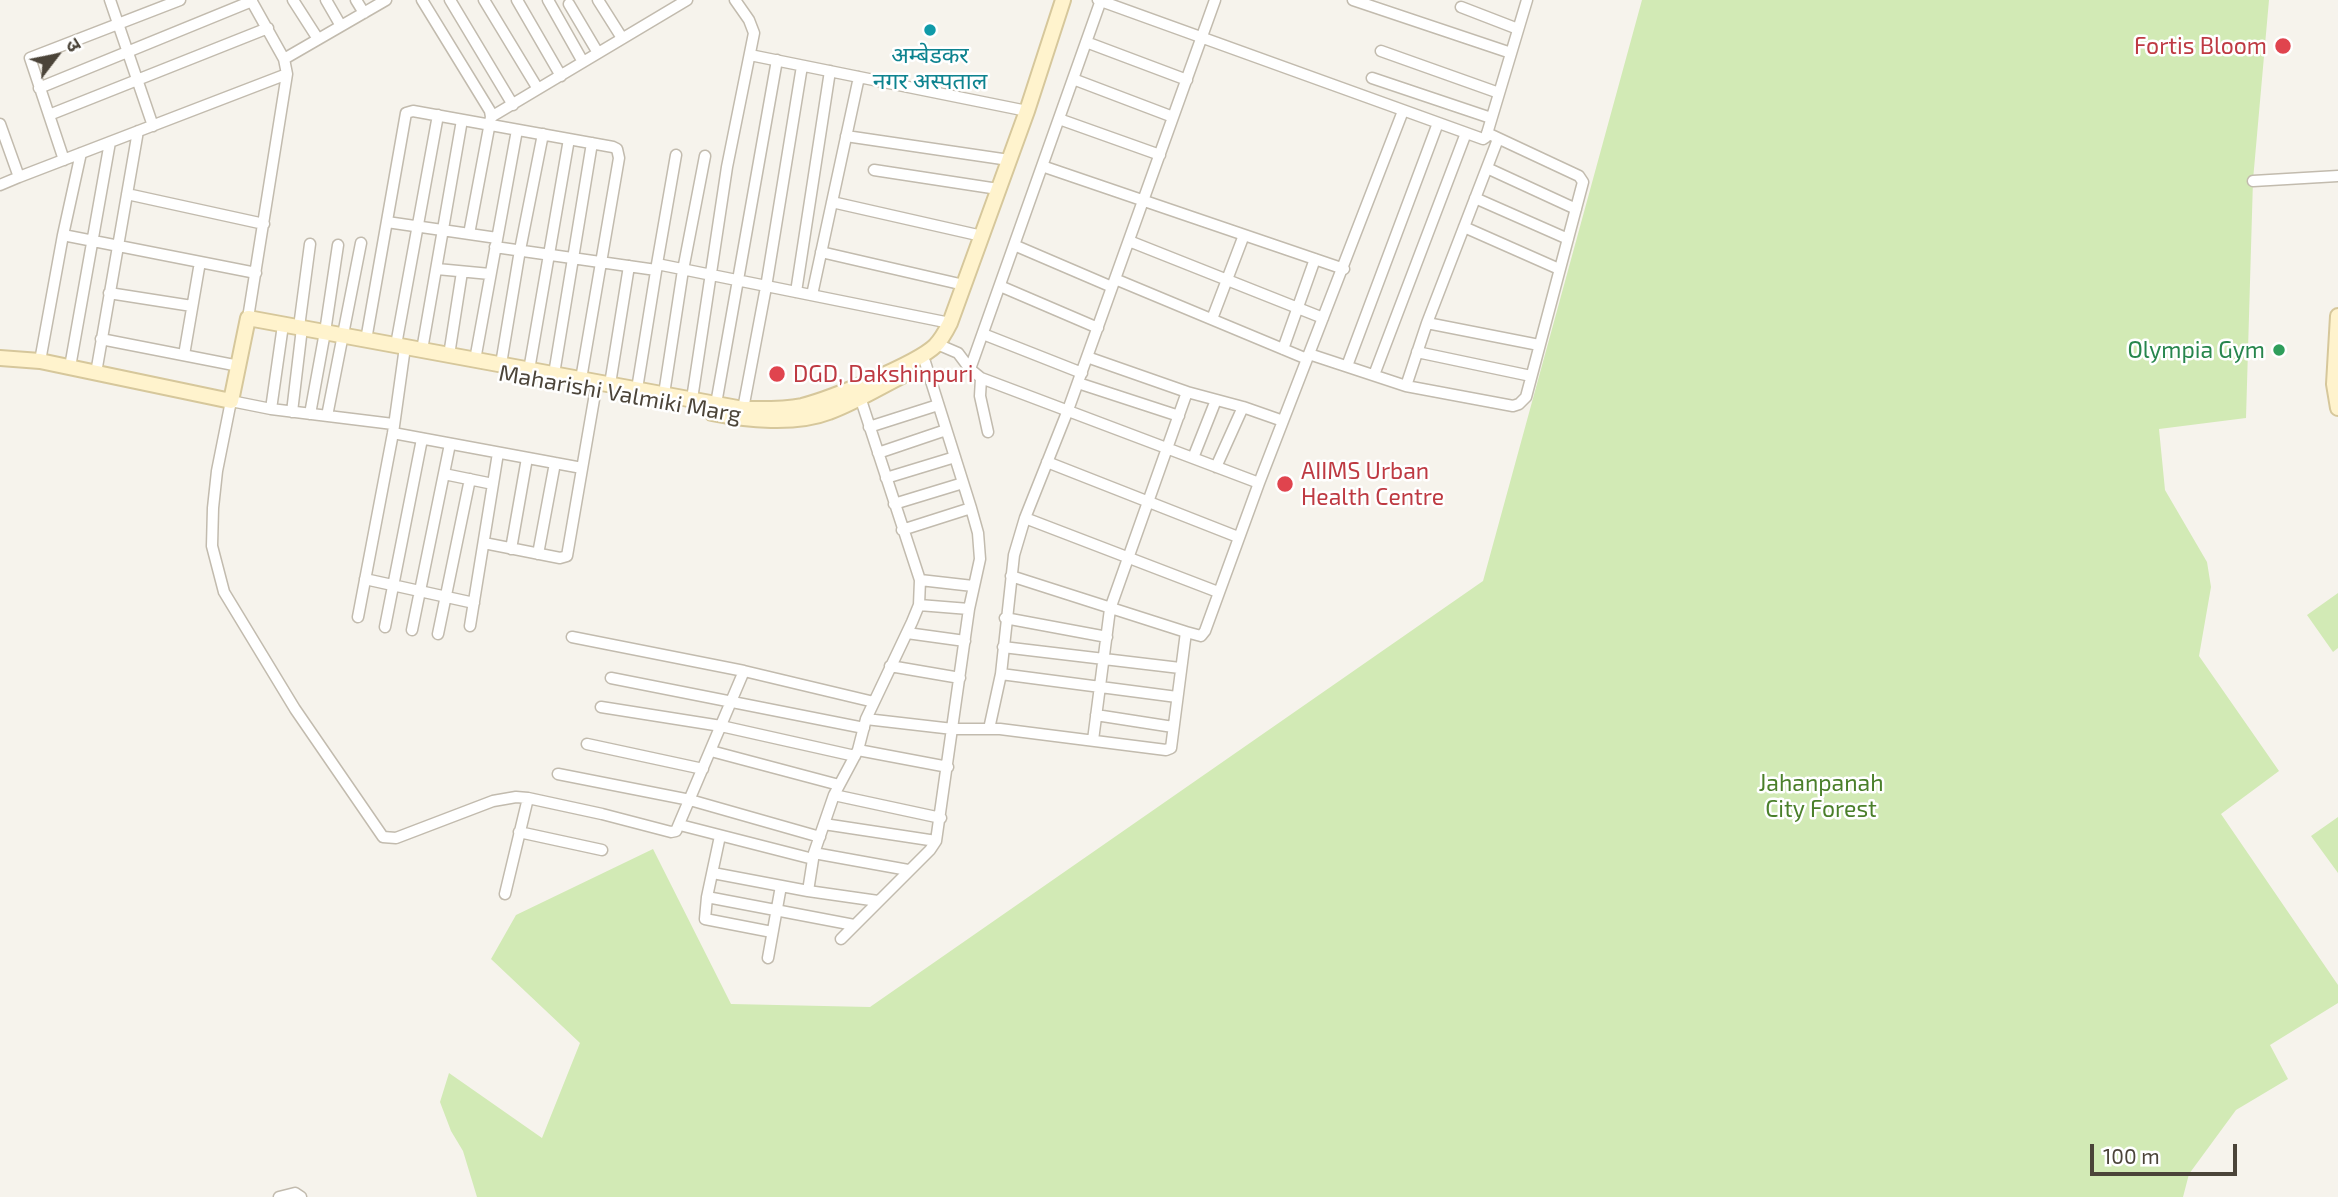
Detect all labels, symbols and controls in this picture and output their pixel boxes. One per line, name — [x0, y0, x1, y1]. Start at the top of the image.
north arrow — [21, 21, 91, 91]
marker: अम्बेडकर नगर अस्पताल — [922, 22, 938, 38]
place label: Fortis Bloom — [2134, 32, 2267, 60]
text: उ — [62, 34, 87, 55]
marker: Fortis Bloom — [2273, 36, 2293, 56]
place label: अम्बेडकर नगर अस्पताल — [873, 41, 987, 95]
place label: Olympia Gym — [2127, 336, 2265, 364]
marker: Olympia Gym — [2271, 342, 2287, 358]
street label: Maharishi Valmiki Marg — [497, 359, 743, 429]
place label: DGD, Dakshinpuri — [793, 360, 973, 388]
marker: DGD, Dakshinpuri — [767, 364, 787, 384]
place label: AIIMS Urban Health Centre — [1301, 457, 1444, 511]
marker: AIIMS Urban Health Centre — [1275, 474, 1295, 494]
park label: Jahanpanah City Forest — [1758, 769, 1884, 823]
scale bar — [2093, 1130, 2240, 1174]
text: 100 m — [2103, 1143, 2160, 1168]

